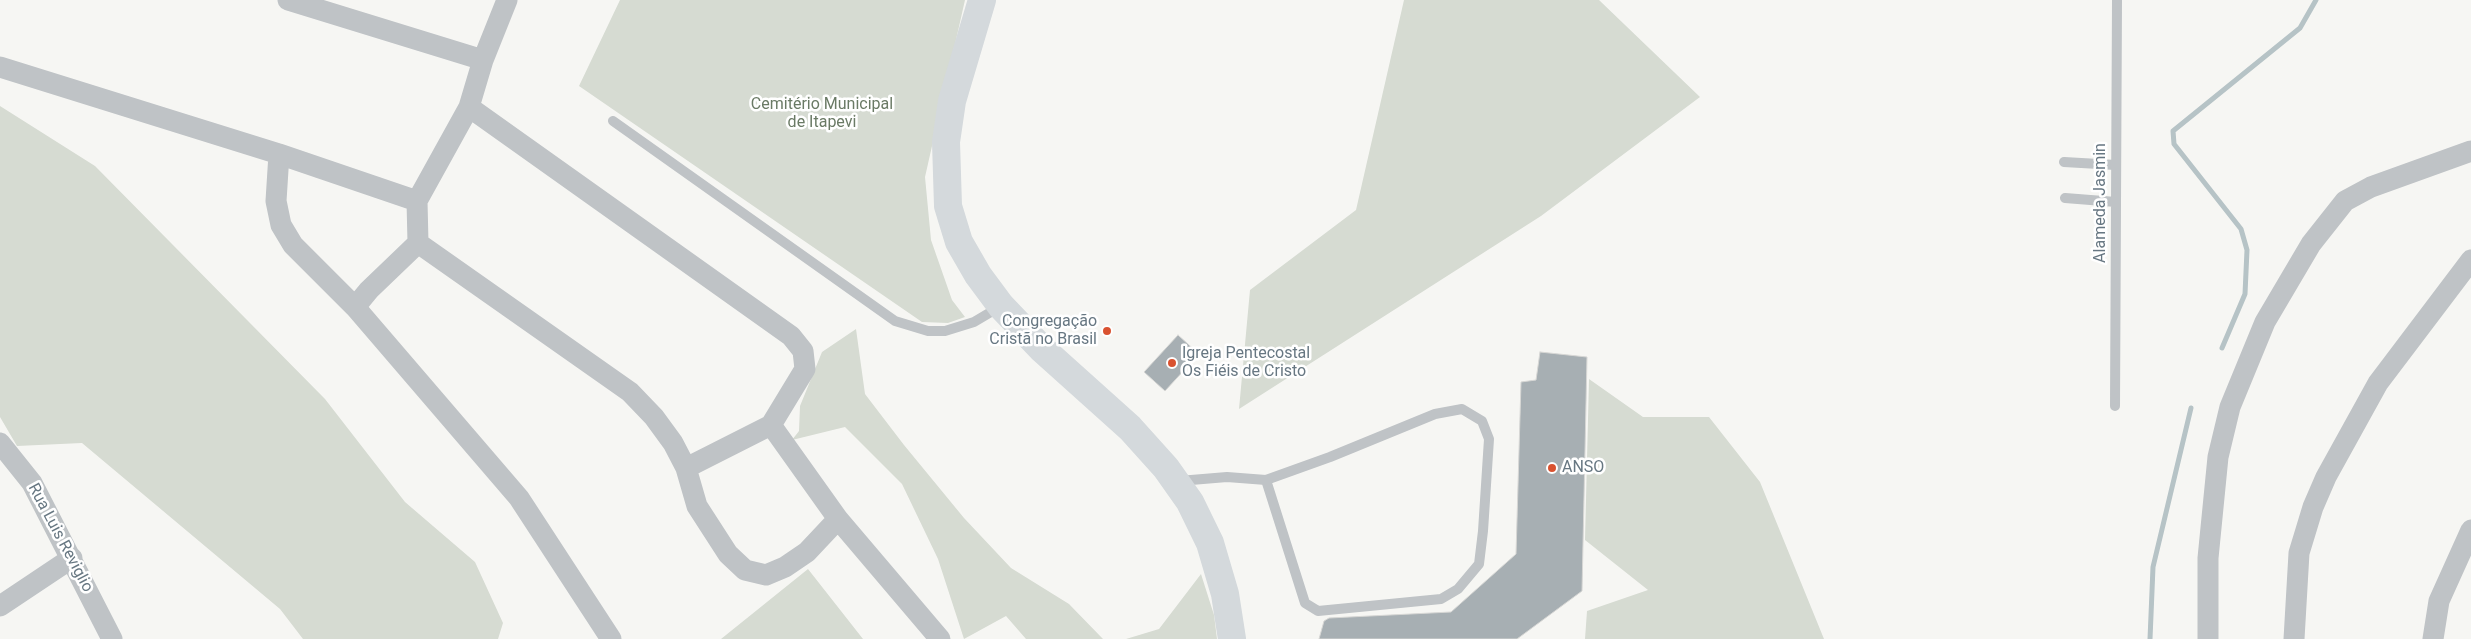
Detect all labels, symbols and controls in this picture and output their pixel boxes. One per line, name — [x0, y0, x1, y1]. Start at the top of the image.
park label: Cemitério Municipal de Itapevi — [751, 95, 893, 133]
street label: Alameda Jasmin — [2091, 143, 2111, 263]
place label: Congregação Cristã no Brasil — [989, 312, 1097, 350]
marker: Congregação Cristã no Brasil — [1101, 325, 1113, 337]
place label: Igreja Pentecostal Os Fiéis de Cristo — [1182, 344, 1310, 382]
marker: Igreja Pentecostal Os Fiéis de Cristo — [1166, 357, 1178, 369]
place label: ANSO — [1562, 458, 1604, 478]
marker: ANSO — [1546, 462, 1558, 474]
street label: Rua Luis Reviglio — [23, 480, 97, 596]

